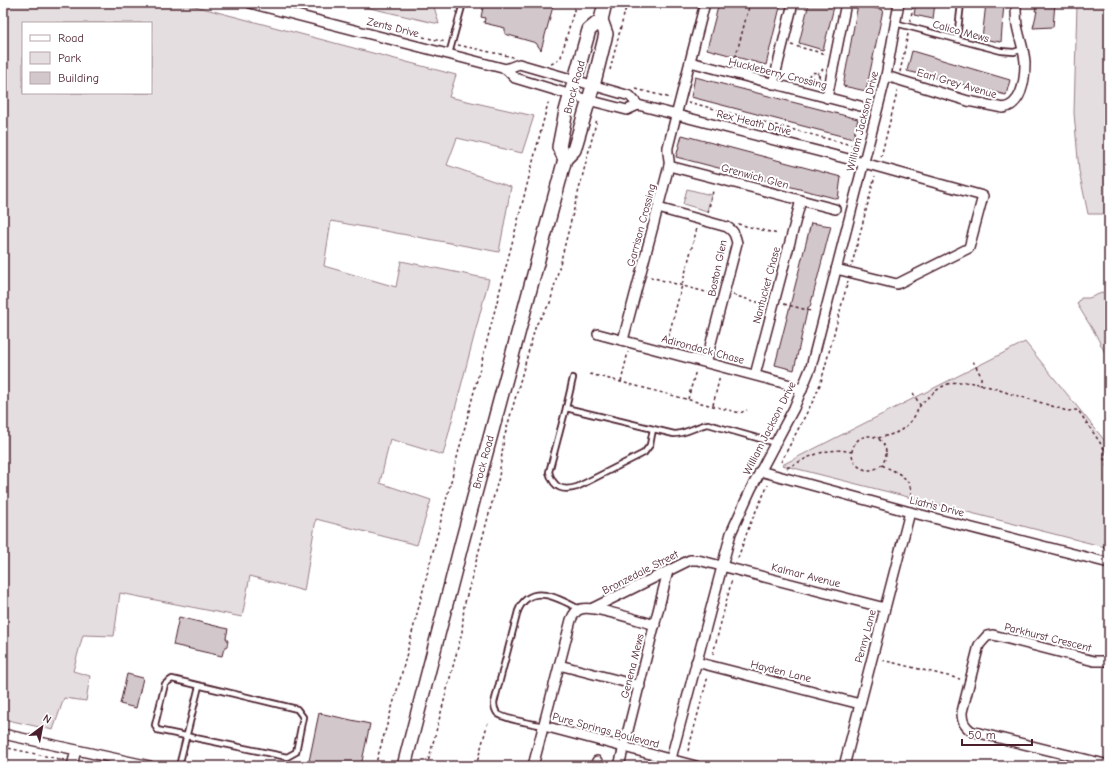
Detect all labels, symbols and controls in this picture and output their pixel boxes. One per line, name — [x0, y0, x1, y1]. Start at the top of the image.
street label: Zents Drive — [366, 15, 421, 40]
street label: Calico Mews — [931, 18, 991, 45]
legend — [22, 22, 152, 94]
text: Road — [58, 31, 84, 45]
text: Park — [58, 51, 81, 65]
street label: Huckleberry Crossing — [727, 55, 828, 92]
street label: Brock Road — [561, 59, 588, 115]
street label: Earl Grey Avenue — [915, 66, 999, 101]
street label: William Jackson Drive — [844, 69, 881, 173]
text: Building — [58, 71, 99, 85]
street label: Rex Heath Drive — [715, 107, 793, 138]
street label: Grenwich Glen — [720, 161, 790, 192]
street label: Garrison Crossing — [624, 182, 659, 268]
street label: Boston Glen — [705, 239, 730, 298]
street label: Nantucket Chase — [750, 245, 783, 325]
street label: Adirondack Chase — [660, 332, 746, 367]
street label: William Jackson Drive — [740, 379, 799, 477]
street label: Brock Road — [470, 434, 497, 490]
street label: Liatris Drive — [908, 493, 966, 520]
street label: Bronzedale Street — [600, 547, 681, 597]
street label: Kalmar Avenue — [770, 561, 842, 590]
street label: Penny Lane — [852, 608, 879, 664]
street label: Parkhurst Crescent — [1003, 620, 1094, 655]
street label: Genena Mews — [618, 632, 647, 700]
street label: Hayden Lane — [749, 658, 813, 685]
north arrow — [22, 707, 62, 747]
street label: Pure Springs Boulevard — [551, 710, 661, 751]
text: N — [41, 712, 54, 726]
scale bar — [962, 721, 1032, 747]
text: 50 m — [968, 728, 996, 742]

